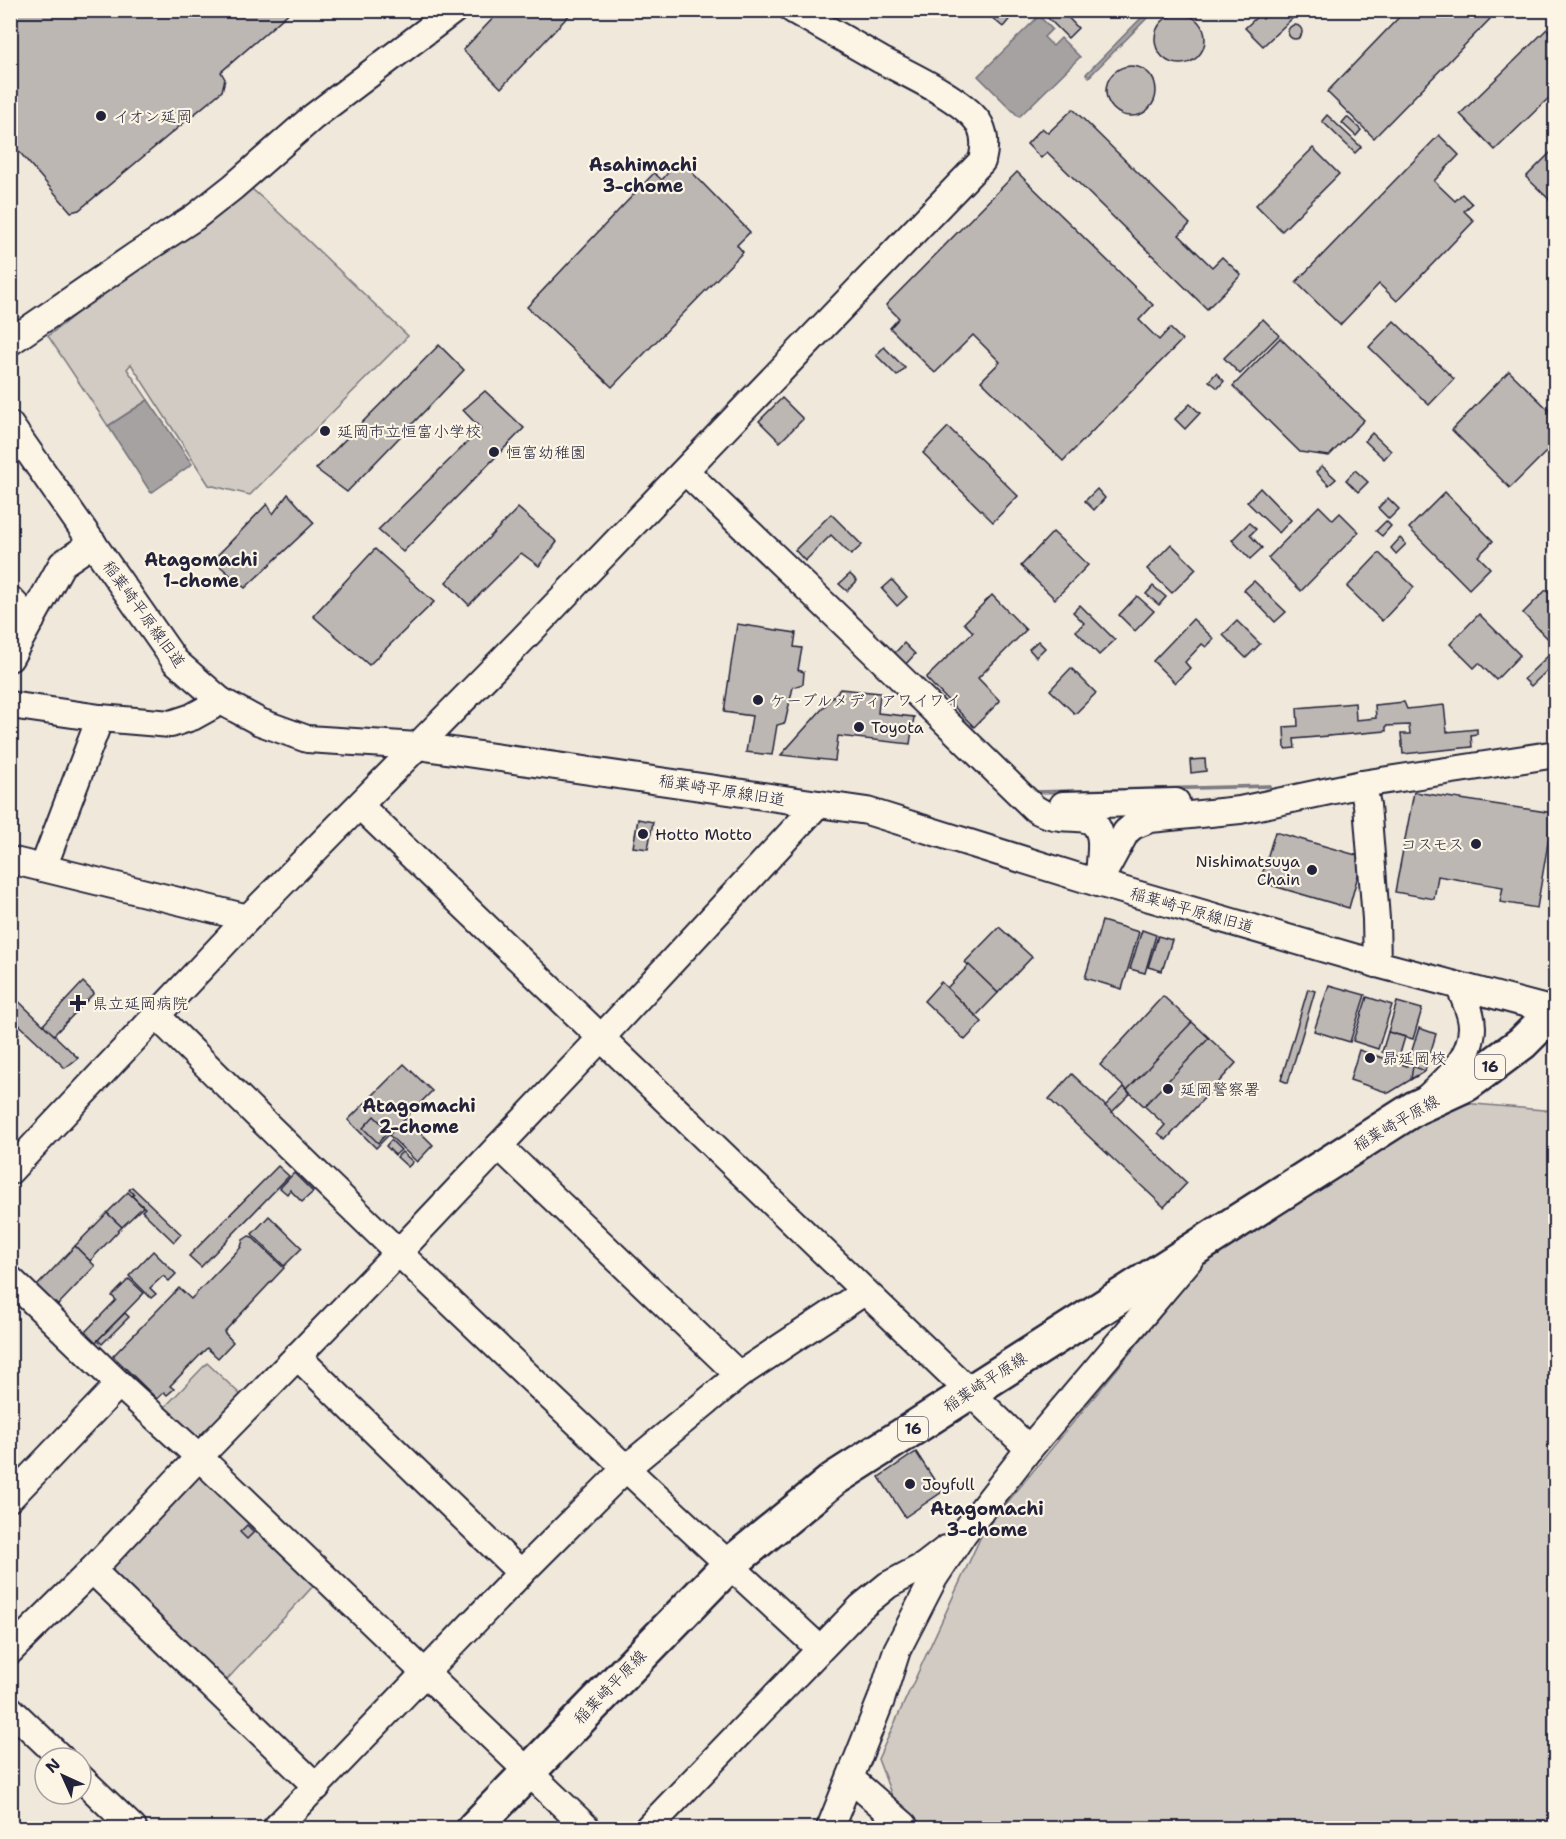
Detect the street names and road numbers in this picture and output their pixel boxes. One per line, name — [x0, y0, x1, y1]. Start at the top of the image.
street label: 稲葉崎平原線旧道 — [98, 556, 190, 672]
street label: 稲葉崎平原線旧道 — [657, 770, 787, 810]
street label: 稲葉崎平原線旧道 — [1128, 882, 1256, 938]
road number: 16 — [1475, 1055, 1505, 1079]
street label: 稲葉崎平原線 — [1349, 1090, 1443, 1156]
street label: 稲葉崎平原線 — [939, 1347, 1031, 1417]
road number: 16 — [898, 1417, 928, 1441]
street label: 稲葉崎平原線 — [569, 1645, 651, 1729]

